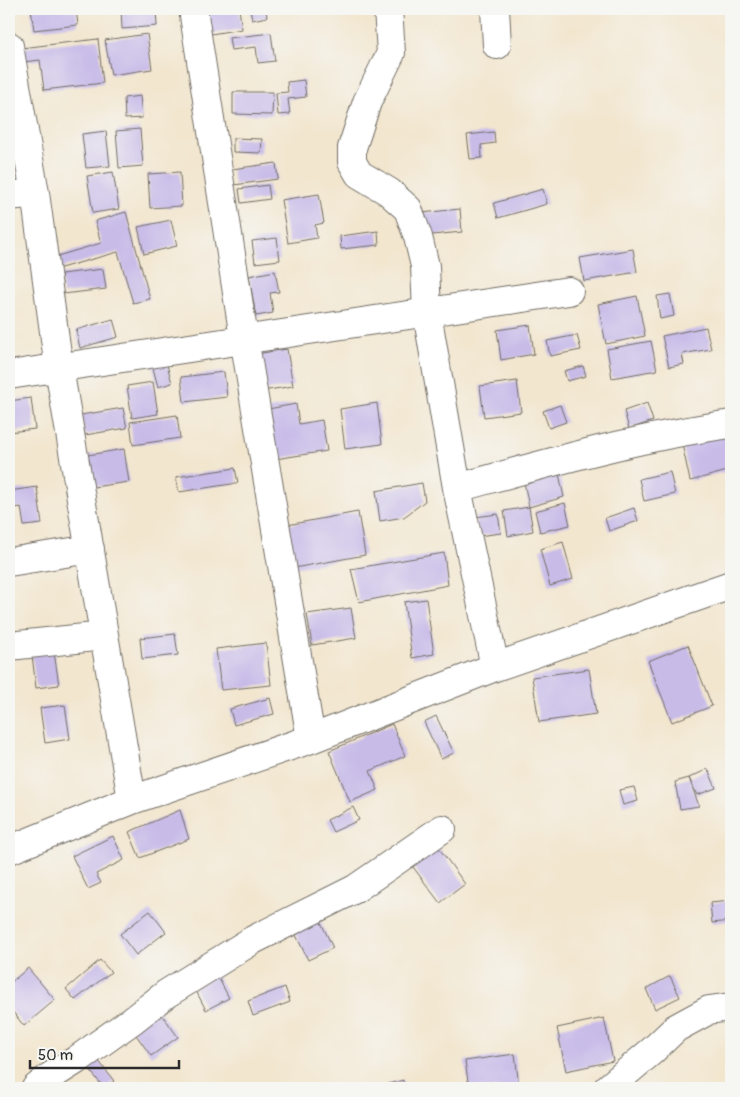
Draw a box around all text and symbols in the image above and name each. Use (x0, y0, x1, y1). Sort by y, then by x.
scale bar (30, 1037, 179, 1069)
text: 50 m (38, 1046, 73, 1065)

